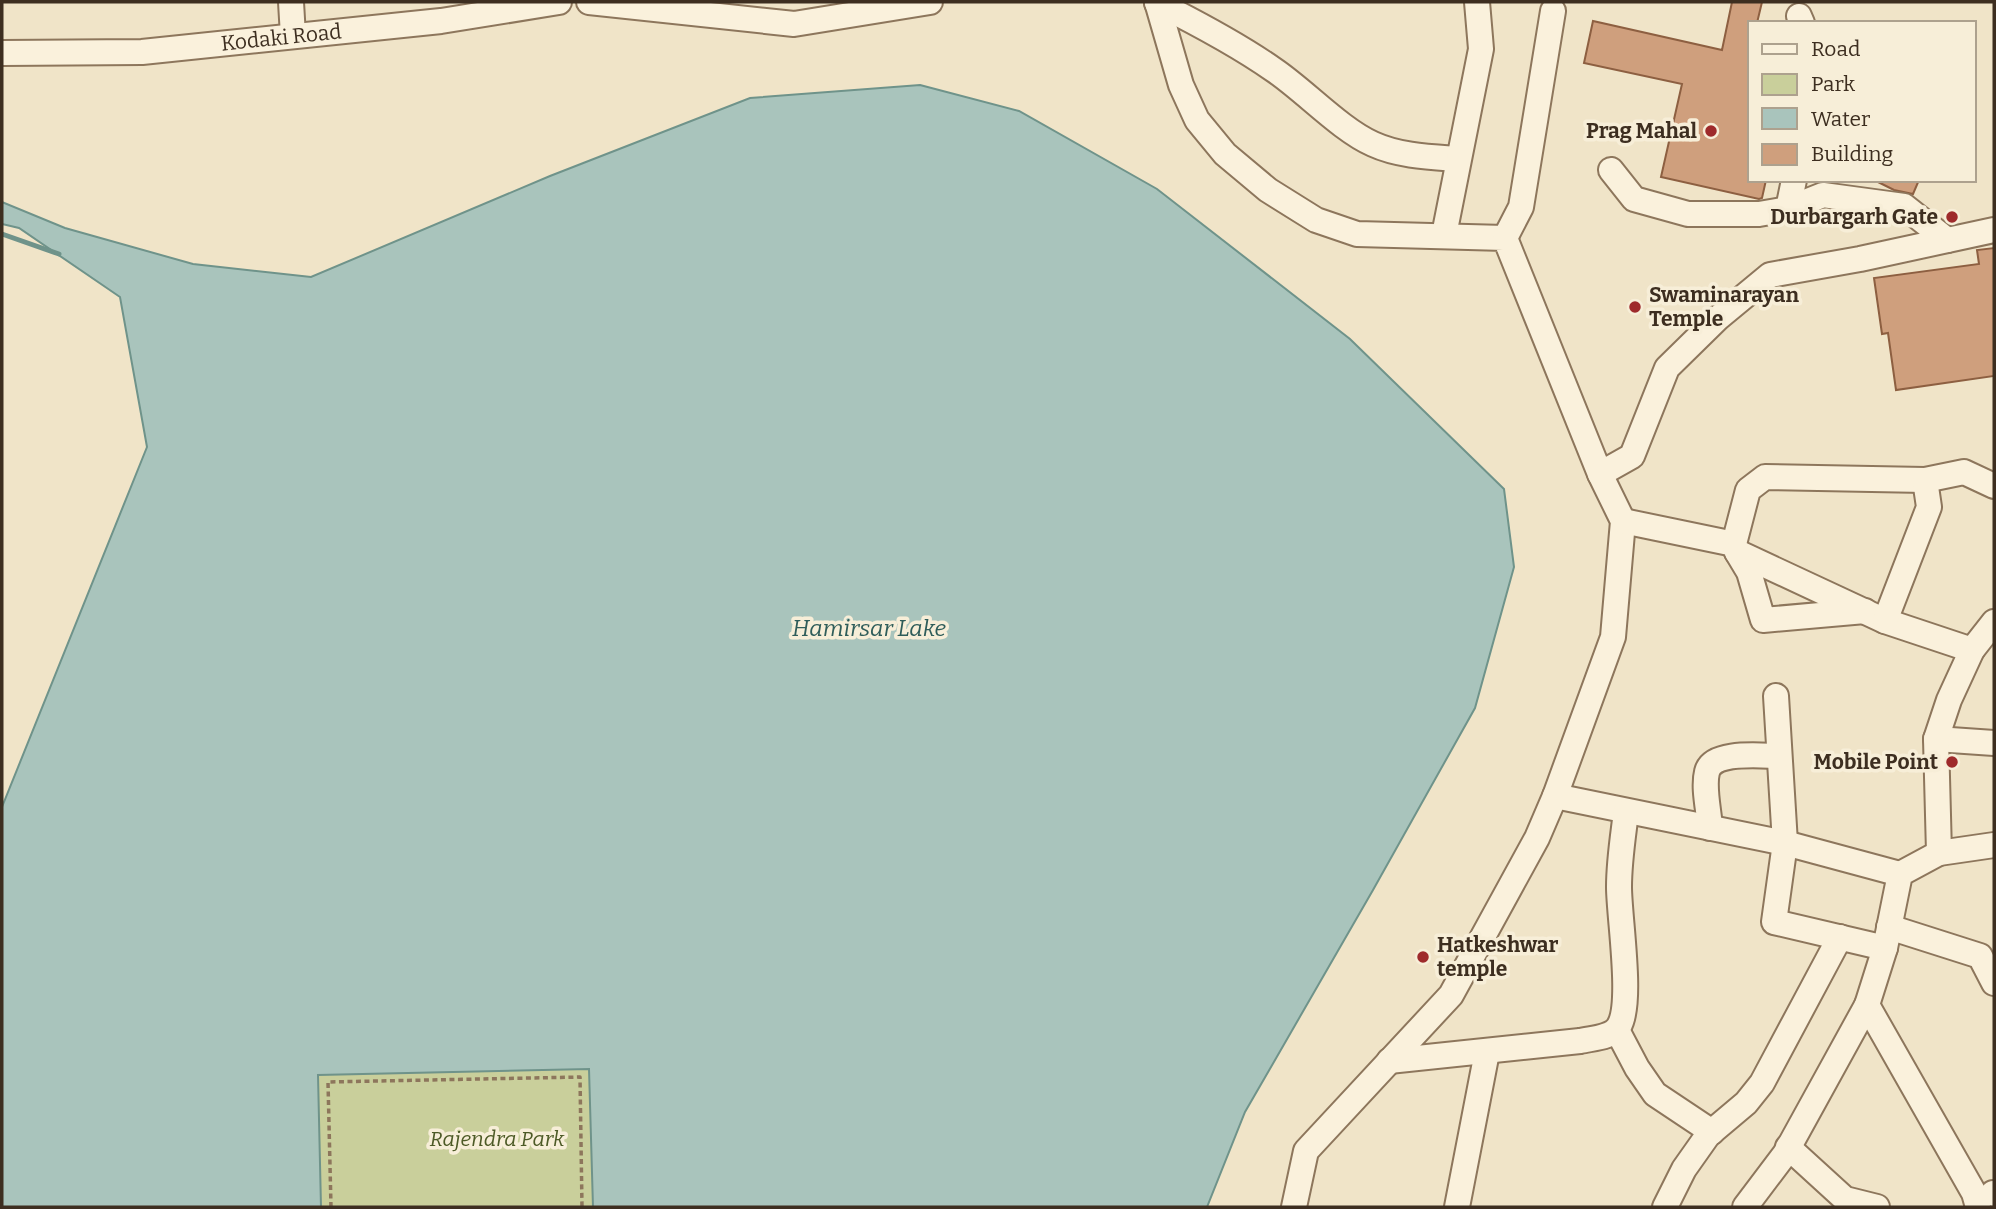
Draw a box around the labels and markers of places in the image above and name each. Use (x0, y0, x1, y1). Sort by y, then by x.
place label: Prag Mahal (1586, 118, 1697, 144)
marker: Prag Mahal (1703, 123, 1719, 139)
place label: Durbargarh Gate (1770, 204, 1938, 230)
marker: Durbargarh Gate (1944, 209, 1960, 225)
place label: Swaminarayan Temple (1649, 282, 1799, 332)
marker: Swaminarayan Temple (1627, 299, 1643, 315)
place label: Mobile Point (1814, 749, 1939, 775)
marker: Mobile Point (1944, 754, 1960, 770)
place label: Hatkeshwar temple (1437, 932, 1559, 982)
marker: Hatkeshwar temple (1415, 949, 1431, 965)

